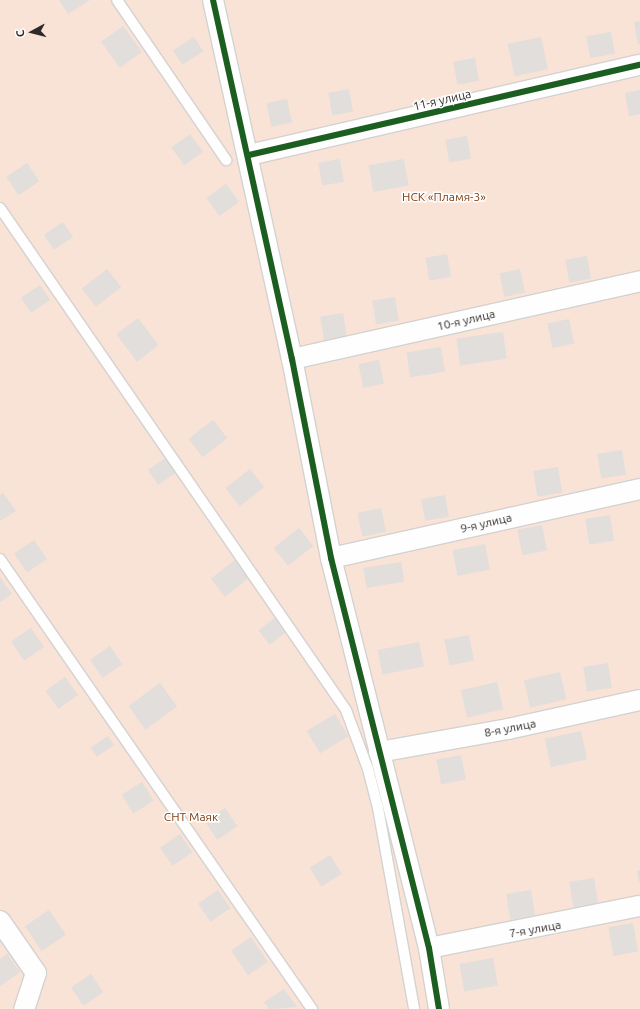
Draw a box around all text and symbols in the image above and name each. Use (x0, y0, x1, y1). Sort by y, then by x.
north arrow (12, 12, 52, 52)
text: С (14, 29, 26, 38)
street label: 11-я улица (412, 86, 472, 114)
park label: НСК «Пламя-3» (402, 190, 486, 204)
street label: 10-я улица (436, 306, 496, 334)
street label: 9-я улица (459, 510, 513, 536)
street label: 8-я улица (483, 716, 537, 740)
park label: СНТ Маяк (164, 810, 218, 824)
street label: 7-я улица (508, 917, 562, 941)

